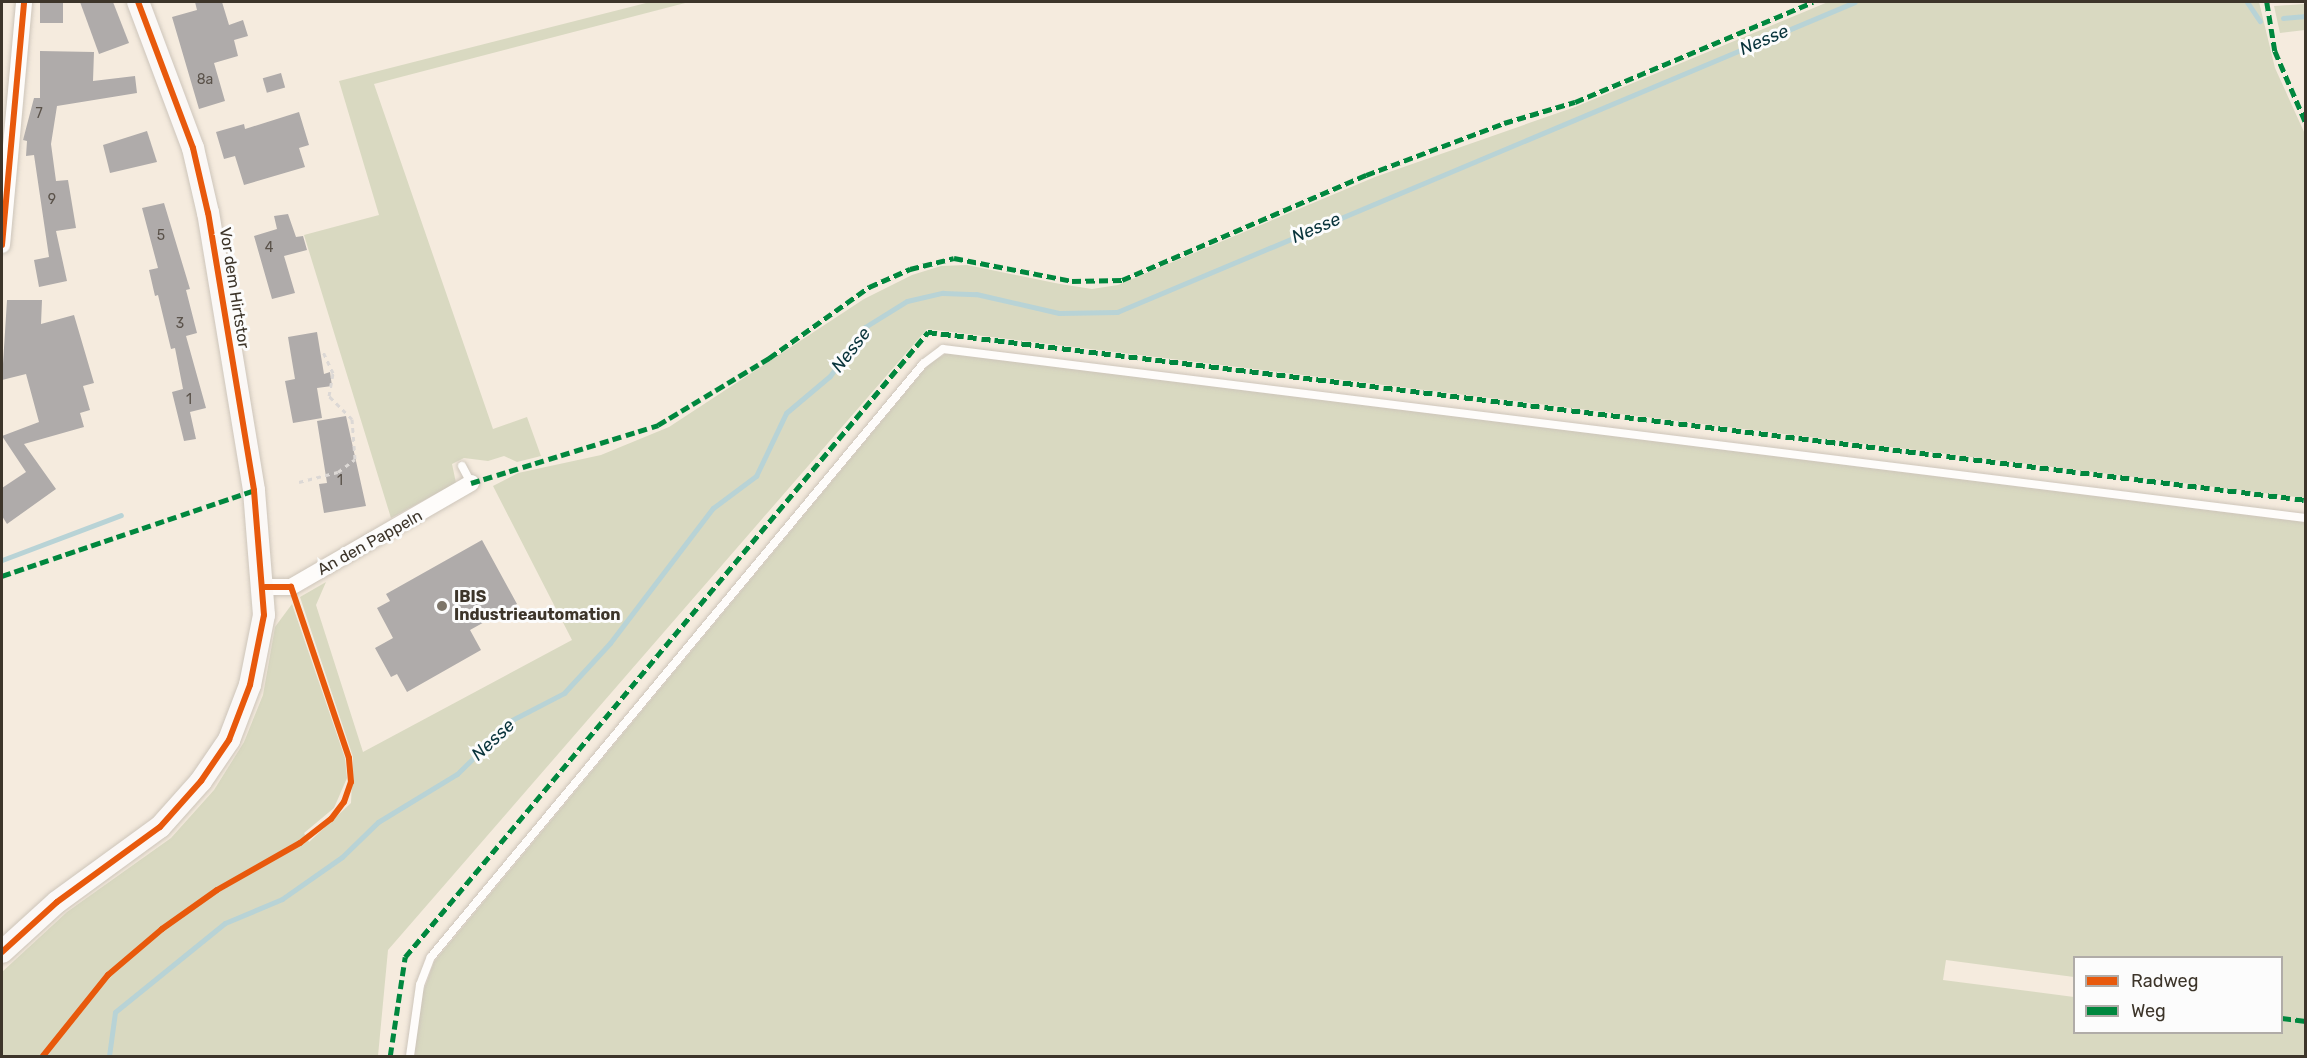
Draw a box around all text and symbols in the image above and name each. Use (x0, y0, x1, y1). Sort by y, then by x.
water label: Nesse (1736, 20, 1792, 60)
house number: 8a (197, 72, 213, 88)
house number: 7 (35, 106, 43, 122)
house number: 9 (48, 192, 56, 208)
water label: Nesse (1288, 208, 1344, 248)
street label: Vor dem Hirtstor (215, 226, 253, 350)
house number: 5 (157, 228, 165, 244)
house number: 4 (265, 240, 273, 256)
house number: 3 (176, 316, 184, 332)
water label: Nesse (827, 323, 875, 377)
house number: 1 (186, 392, 192, 408)
house number: 1 (337, 473, 343, 489)
street label: An den Pappeln (314, 506, 426, 580)
place label: IBIS Industrieautomation (454, 587, 621, 625)
marker: IBIS Industrieautomation (435, 599, 449, 613)
water label: Nesse (467, 715, 519, 765)
legend (2073, 956, 2283, 1034)
text: Radweg (2131, 970, 2198, 992)
text: Weg (2131, 1000, 2166, 1022)

